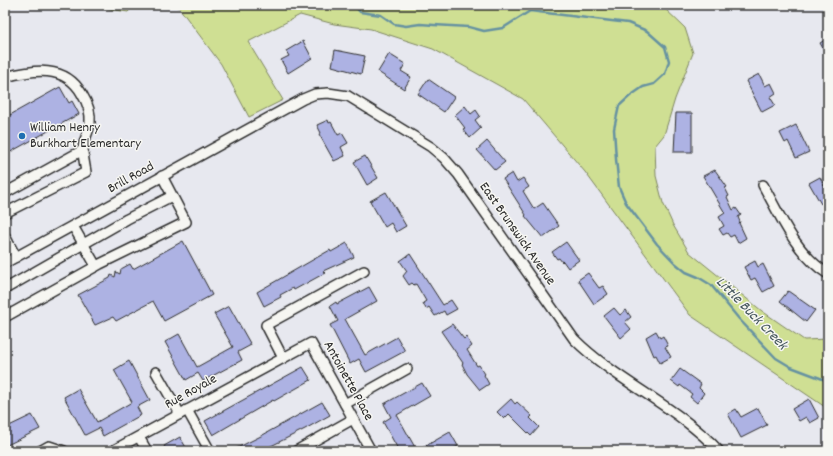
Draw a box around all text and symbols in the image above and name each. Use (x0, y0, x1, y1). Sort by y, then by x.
place label: William Henry Burkhart Elementary (30, 118, 141, 154)
marker: William Henry Burkhart Elementary (17, 131, 27, 141)
street label: Brill Road (104, 157, 158, 199)
street label: East Brunswick Avenue (474, 178, 560, 290)
water label: Little Buck Creek (710, 272, 793, 357)
street label: Antoinette Place (318, 337, 378, 425)
street label: Rue Royale (161, 369, 221, 415)

